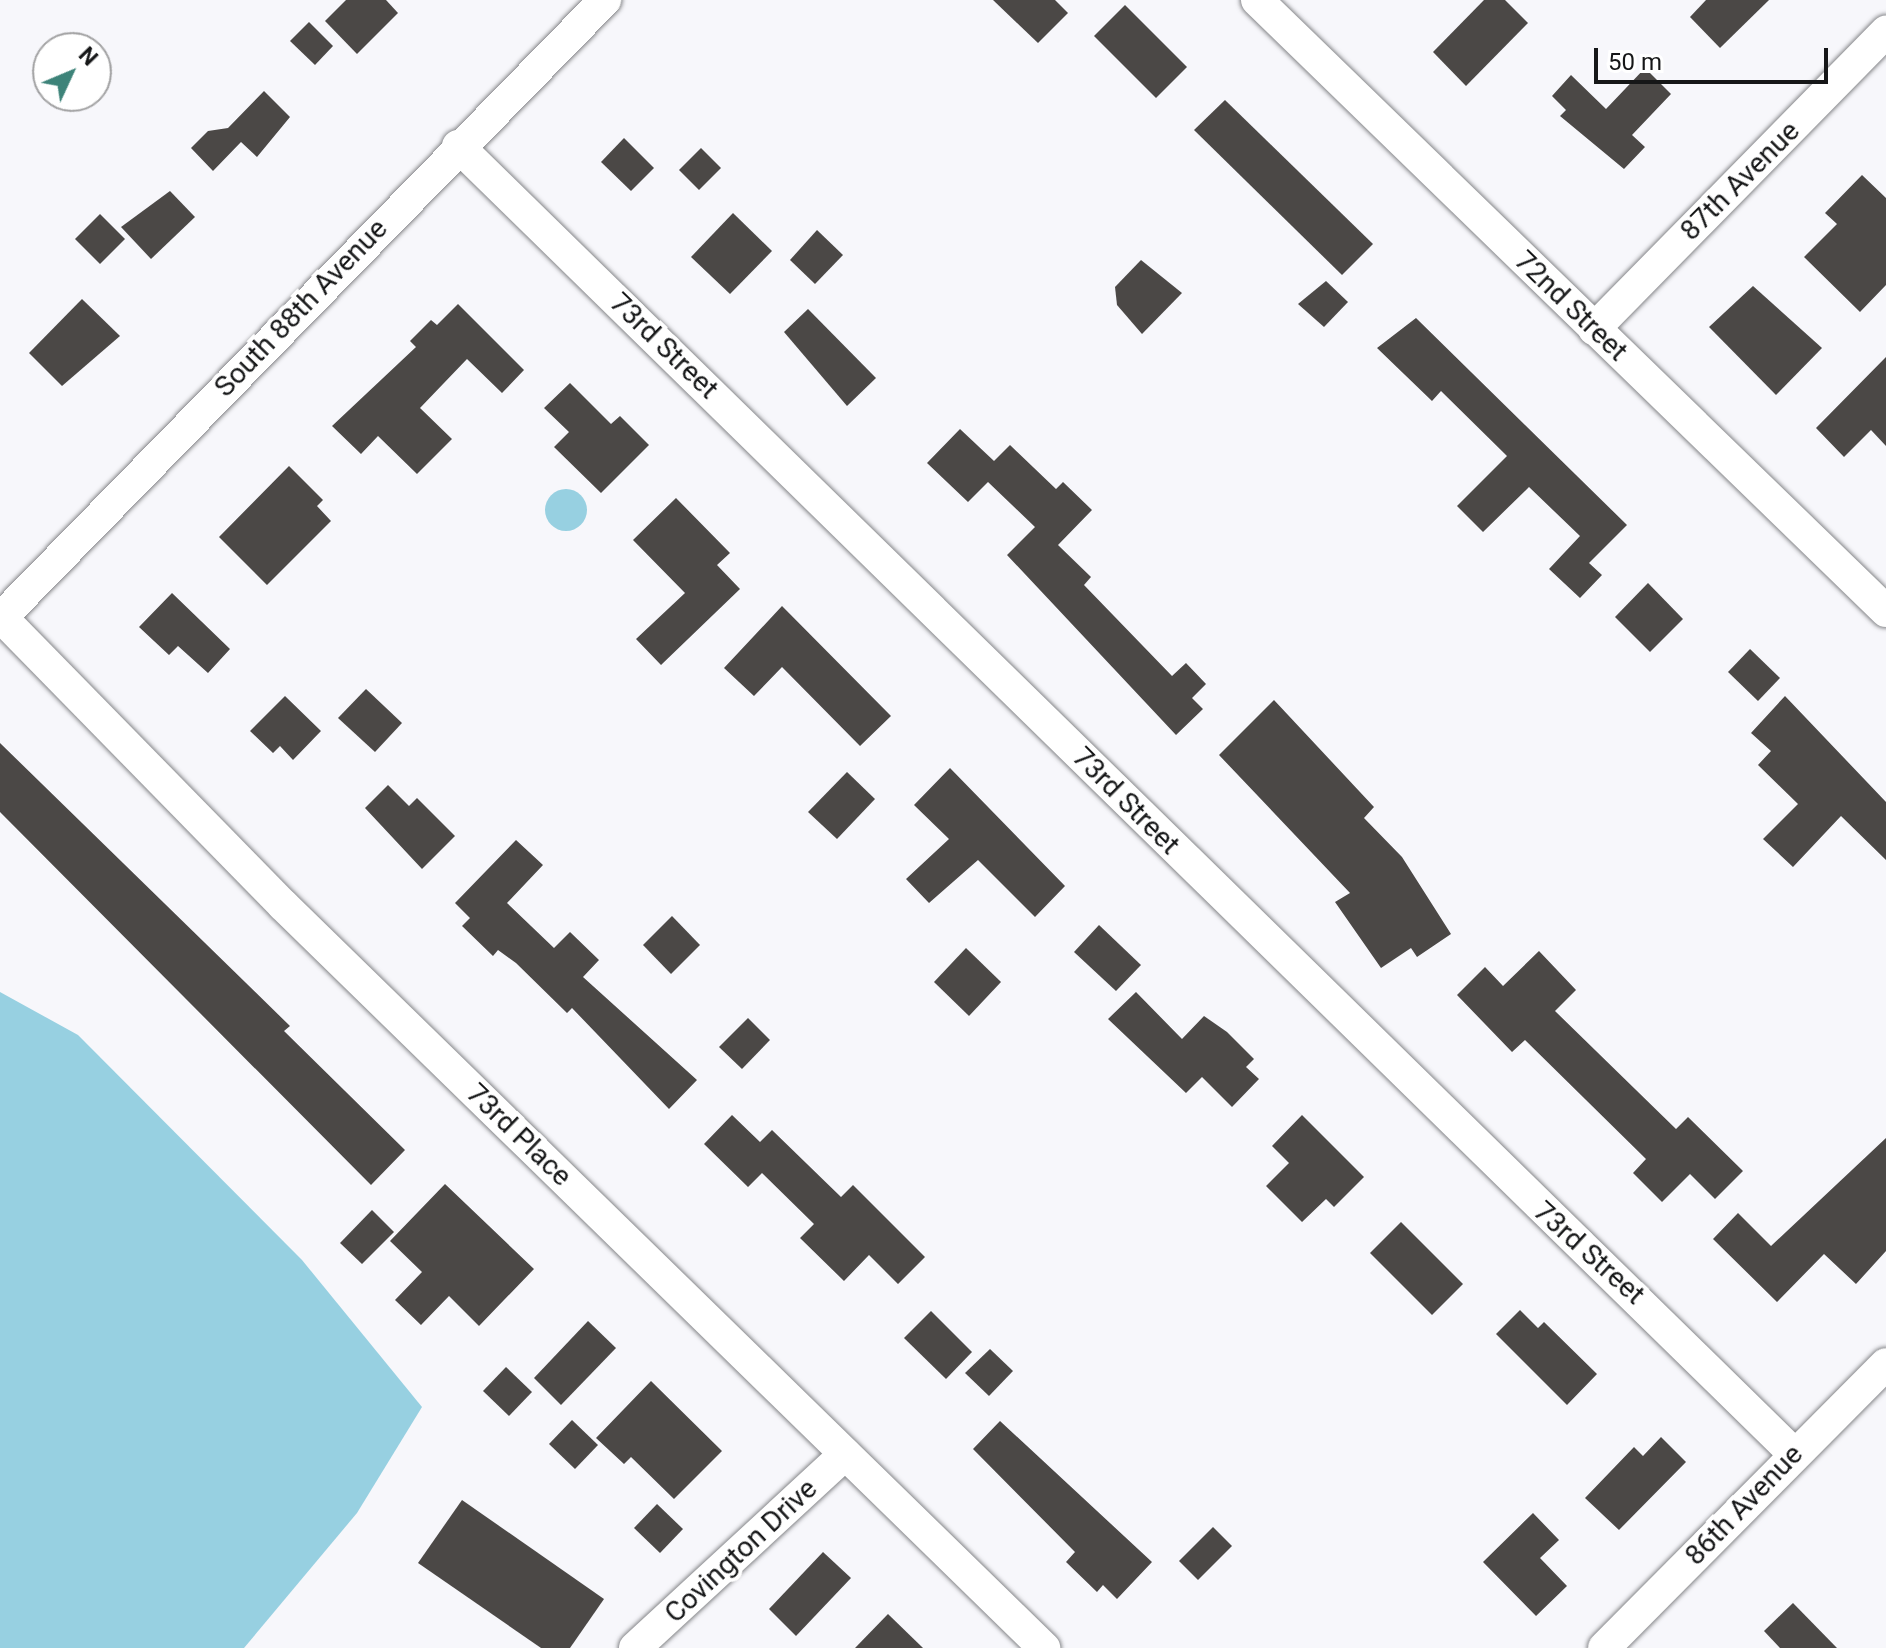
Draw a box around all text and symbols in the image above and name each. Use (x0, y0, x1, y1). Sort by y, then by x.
north arrow (32, 32, 112, 112)
scale bar (1598, 32, 1832, 82)
text: N (74, 42, 103, 71)
text: 50 m (1608, 48, 1662, 76)
street label: 87th Avenue (1673, 114, 1807, 248)
street label: South 88th Avenue (208, 212, 394, 404)
street label: 72nd Street (1508, 244, 1634, 368)
street label: 73rd Street (603, 286, 725, 406)
street label: 73rd Street (1066, 741, 1186, 861)
street label: 73rd Place (460, 1077, 578, 1193)
street label: 73rd Street (1527, 1195, 1651, 1311)
street label: 86th Avenue (1678, 1438, 1810, 1572)
street label: Covington Drive (658, 1472, 824, 1630)

